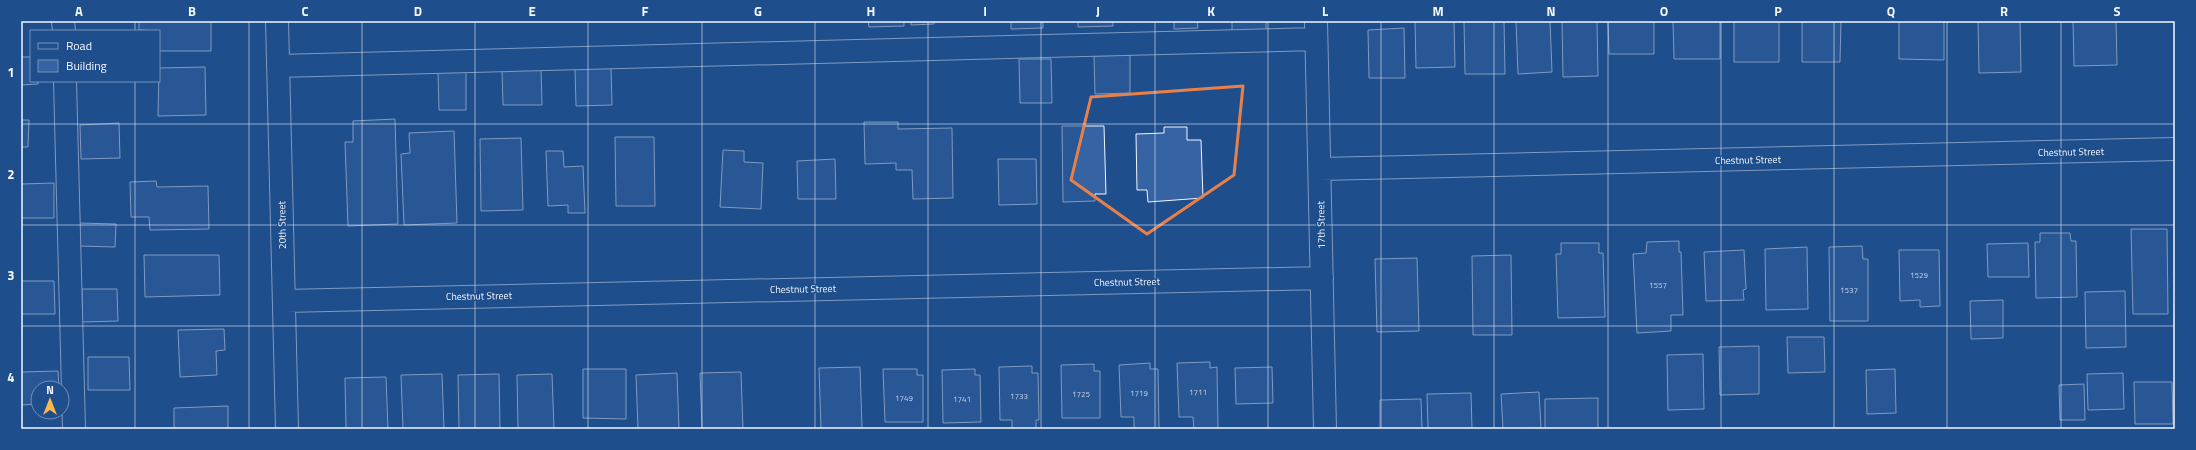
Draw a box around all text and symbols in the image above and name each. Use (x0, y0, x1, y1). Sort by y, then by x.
text: A (75, 1, 83, 21)
text: B (188, 1, 196, 21)
text: C (301, 1, 309, 21)
text: D (414, 1, 422, 21)
text: E (528, 1, 536, 21)
text: F (642, 1, 649, 21)
text: G (754, 1, 762, 21)
text: H (867, 1, 875, 21)
text: I (983, 1, 987, 21)
text: J (1096, 1, 1100, 21)
text: K (1207, 1, 1215, 21)
text: L (1322, 1, 1328, 21)
text: M (1432, 1, 1444, 21)
text: N (1546, 1, 1556, 21)
text: O (1660, 1, 1668, 21)
text: P (1774, 1, 1782, 21)
text: Q (1887, 1, 1895, 21)
text: R (2000, 1, 2008, 21)
text: S (2113, 1, 2121, 21)
legend (30, 30, 160, 82)
text: Road (66, 36, 92, 55)
text: Building (66, 56, 107, 75)
text: 1 (7, 62, 15, 82)
street label: Chestnut Street (2038, 144, 2105, 160)
street label: Chestnut Street (1715, 152, 1782, 168)
text: 2 (7, 164, 15, 184)
street label: 20th Street (274, 200, 290, 249)
street label: 17th Street (1313, 200, 1329, 249)
text: 3 (7, 265, 15, 285)
house number: 1529 (1910, 269, 1928, 281)
street label: Chestnut Street (1094, 274, 1161, 290)
house number: 1557 (1649, 279, 1667, 291)
street label: Chestnut Street (770, 281, 837, 297)
house number: 1537 (1840, 284, 1858, 296)
street label: Chestnut Street (446, 288, 513, 304)
text: 4 (7, 367, 15, 387)
north arrow (30, 380, 70, 420)
text: N (46, 382, 54, 398)
house number: 1711 (1189, 386, 1207, 398)
house number: 1719 (1130, 387, 1148, 399)
house number: 1725 (1072, 388, 1090, 400)
house number: 1733 (1010, 390, 1028, 402)
house number: 1749 (895, 392, 913, 404)
house number: 1741 (953, 393, 971, 405)

